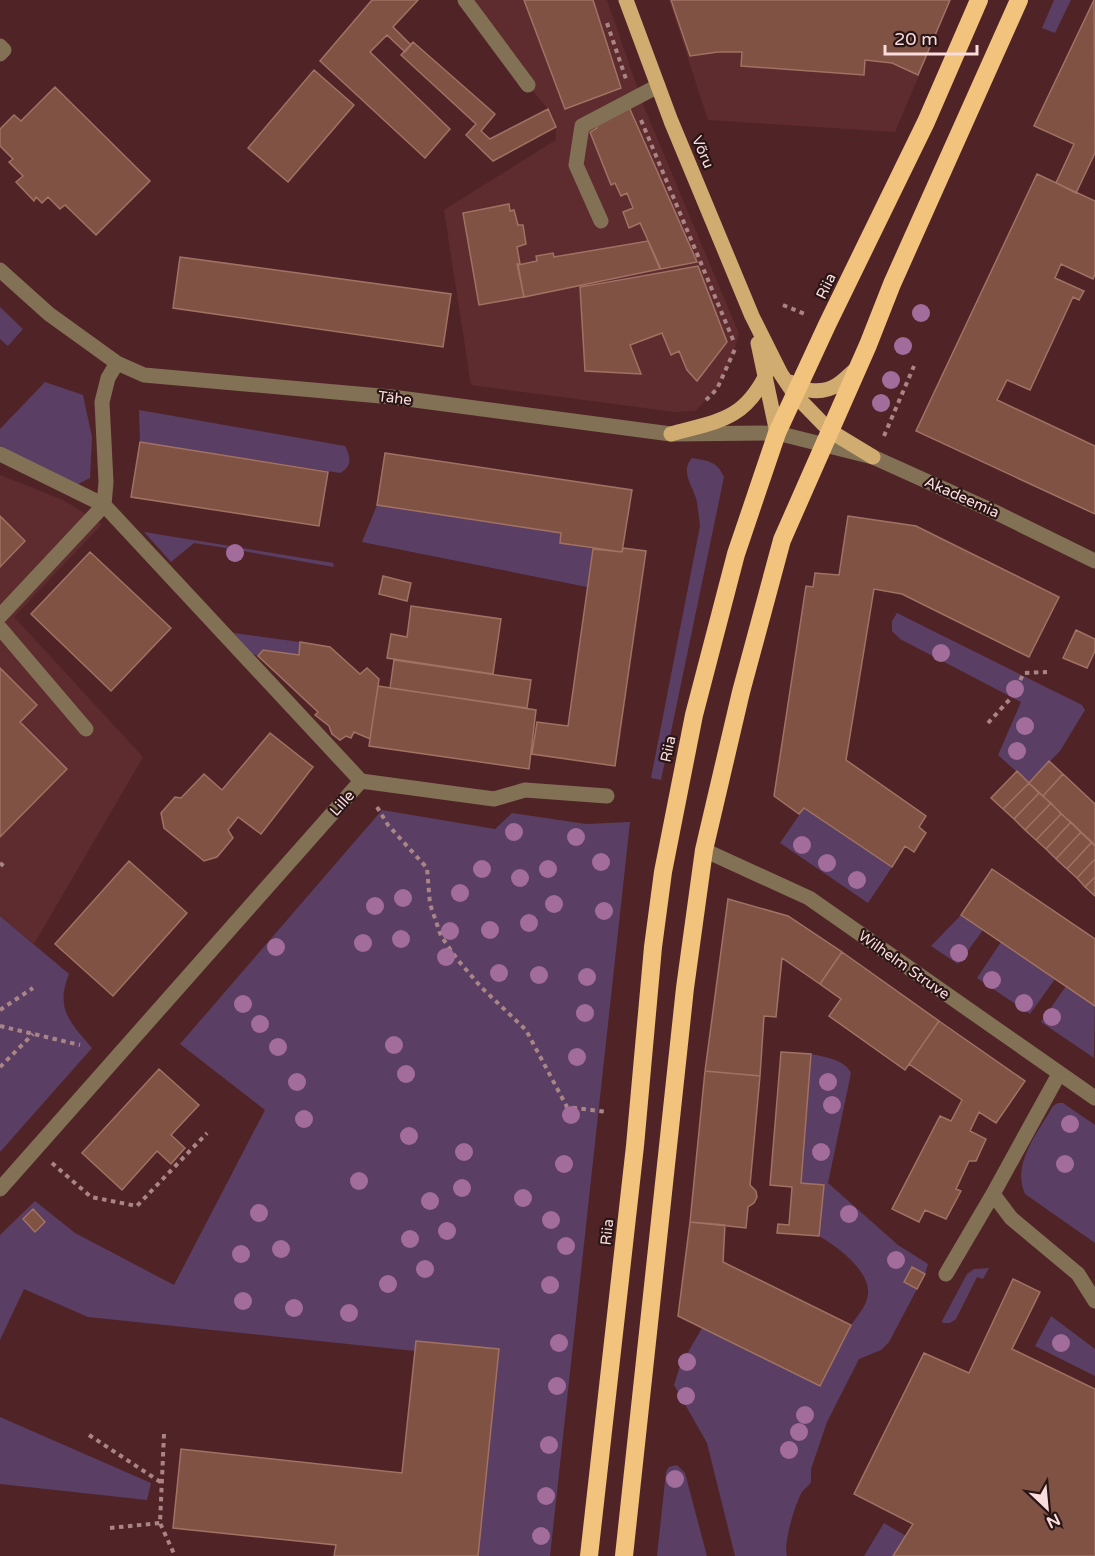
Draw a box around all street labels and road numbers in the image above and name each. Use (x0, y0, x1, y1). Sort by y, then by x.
street label: Võru (688, 133, 718, 171)
street label: Riia (812, 270, 840, 302)
street label: Tähe (377, 387, 413, 409)
street label: Akadeemia (922, 473, 1002, 521)
street label: Riia (656, 734, 680, 764)
street label: Lille (326, 786, 358, 820)
street label: Wilhelm Struve (855, 927, 953, 1003)
street label: Riia (597, 1218, 617, 1246)

